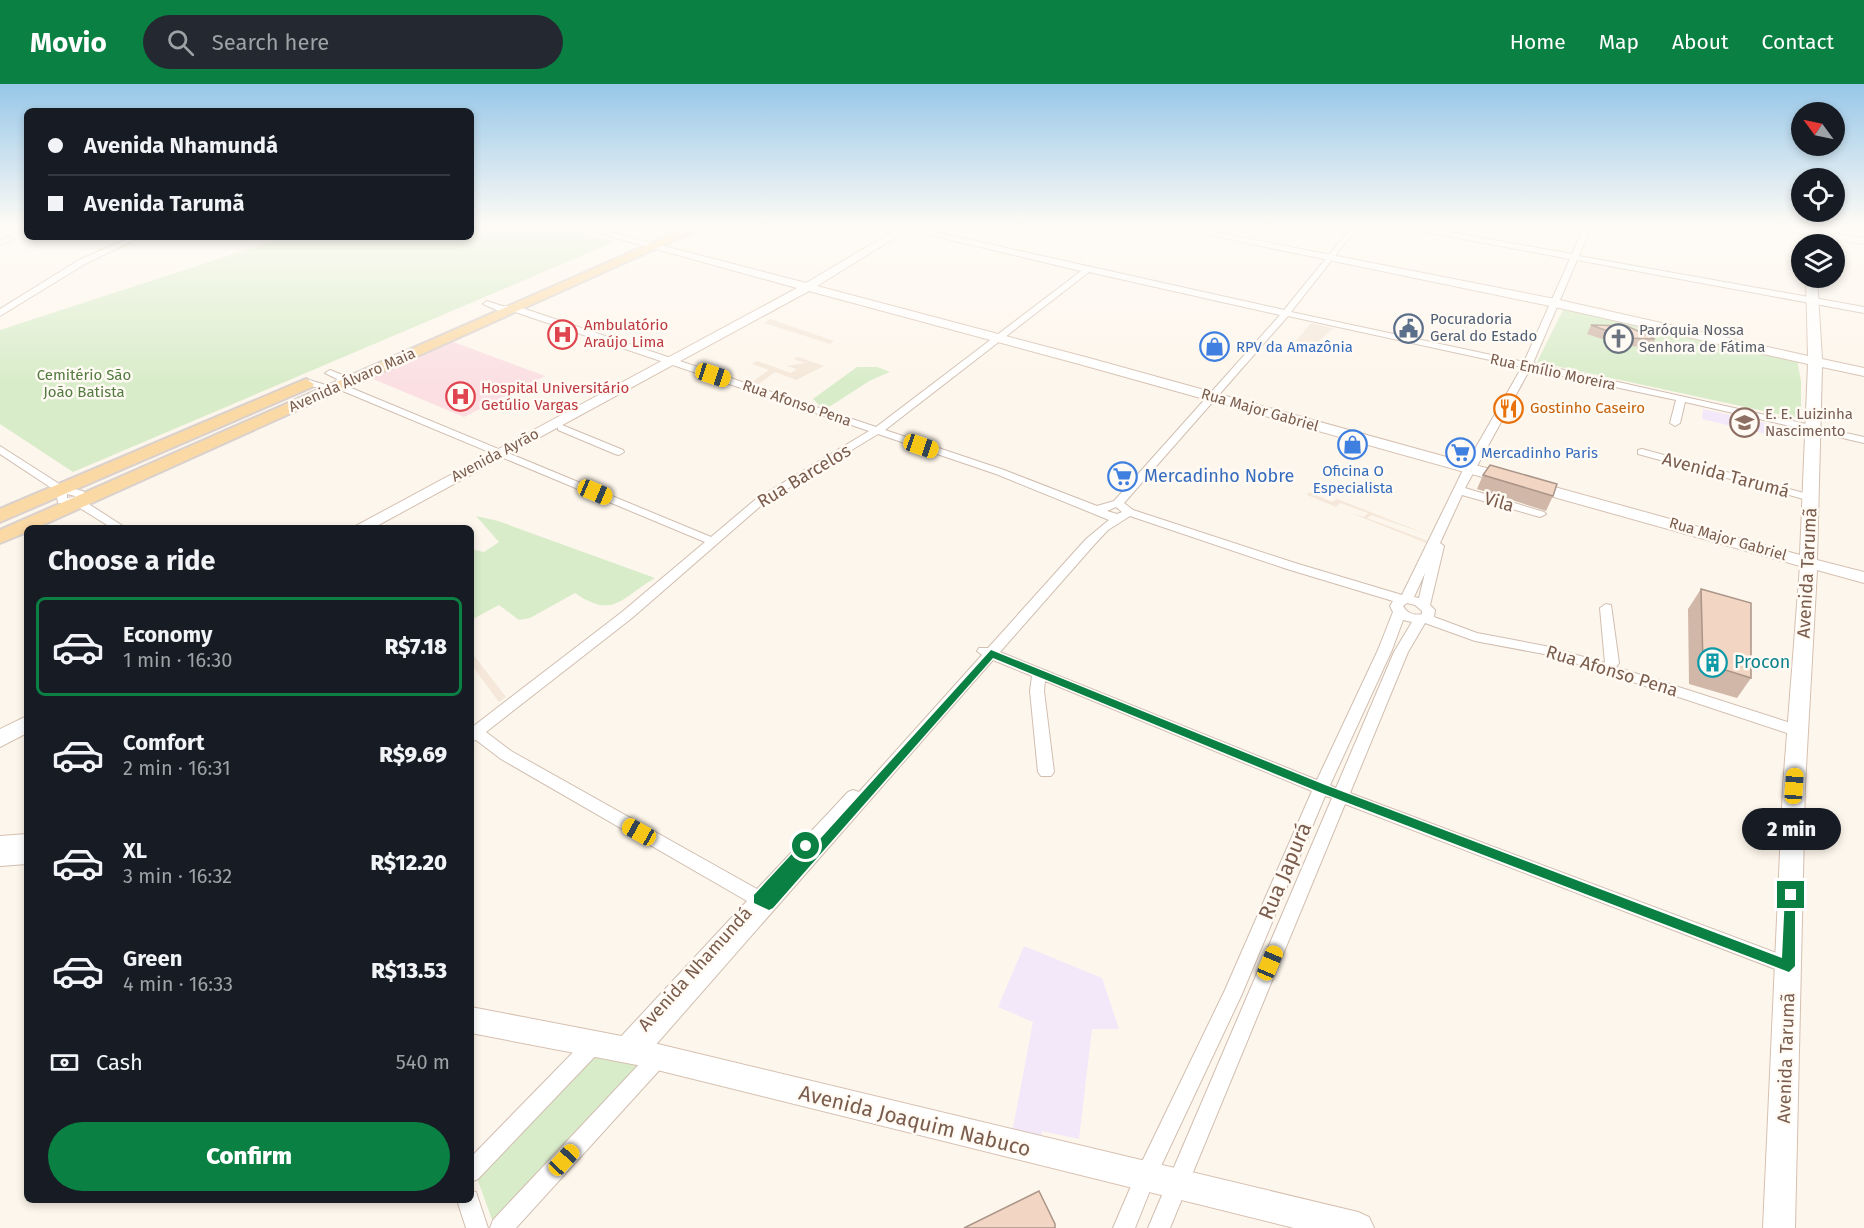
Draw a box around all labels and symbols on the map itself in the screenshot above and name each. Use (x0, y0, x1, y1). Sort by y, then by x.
north arrow (1791, 102, 1845, 156)
place label: Pocuradoria Geral do Estado (1430, 310, 1537, 345)
public building icon: Pocuradoria Geral do Estado (1393, 312, 1425, 344)
place label: Ambulatório Araújo Lima (584, 316, 668, 351)
hospital icon: Ambulatório Araújo Lima (547, 318, 579, 350)
place label: Paróquia Nossa Senhora de Fátima (1639, 321, 1766, 356)
church icon: Paróquia Nossa Senhora de Fátima (1602, 323, 1634, 355)
shop icon: RPV da Amazônia (1199, 331, 1231, 363)
place label: RPV da Amazônia (1236, 338, 1353, 356)
street label: Avenida Álvaro Maia (286, 344, 418, 416)
street label: Rua Emílio Moreira (1489, 350, 1617, 394)
car (693, 361, 733, 389)
park label: Cemitério São João Batista (37, 366, 131, 401)
street label: Rua Afonso Pena (740, 376, 854, 430)
place label: Hospital Universitário Getúlio Vargas (481, 379, 629, 414)
hospital icon: Hospital Universitário Getúlio Vargas (444, 381, 476, 413)
street label: Rua Major Gabriel (1199, 385, 1321, 436)
restaurant icon: Gostinho Caseiro (1493, 392, 1525, 424)
place label: Gostinho Caseiro (1530, 399, 1645, 417)
place label: E. E. Luizinha Nascimento (1765, 405, 1853, 440)
school or university icon: E. E. Luizinha Nascimento (1728, 407, 1760, 439)
street label: Avenida Ayrão (448, 424, 542, 486)
shop icon: Oficina O Especialista (1337, 428, 1369, 460)
car (901, 432, 941, 460)
supermarket icon: Mercadinho Paris (1444, 437, 1476, 469)
street label: Rua Barcelos (753, 439, 855, 513)
place label: Mercadinho Paris (1481, 444, 1598, 462)
street label: Avenida Tarumá (1660, 447, 1792, 503)
supermarket icon: Mercadinho Nobre (1107, 460, 1139, 492)
place label: Oficina O Especialista (1313, 462, 1393, 497)
place label: Mercadinho Nobre (1144, 465, 1294, 487)
car (575, 477, 615, 507)
street label: Vila (1482, 487, 1516, 517)
street label: Avenida Tarumã (1793, 507, 1821, 639)
street label: Rua Major Gabriel (1667, 514, 1789, 565)
street label: Rua Afonso Pena (1543, 640, 1681, 702)
building icon: Procon (1697, 646, 1729, 678)
place label: Procon (1734, 651, 1790, 673)
car (1784, 767, 1804, 805)
callout: 2 min (1742, 808, 1840, 850)
car (619, 815, 659, 849)
street label: Rua Japurá (1253, 818, 1317, 924)
route start (792, 832, 819, 859)
route end (1777, 881, 1804, 908)
street label: Avenida Nhamundá (633, 902, 757, 1036)
car (1255, 943, 1285, 983)
street label: Avenida Tarumã (1773, 992, 1799, 1124)
street label: Avenida Joaquim Nabuco (796, 1080, 1034, 1162)
car (545, 1141, 583, 1179)

